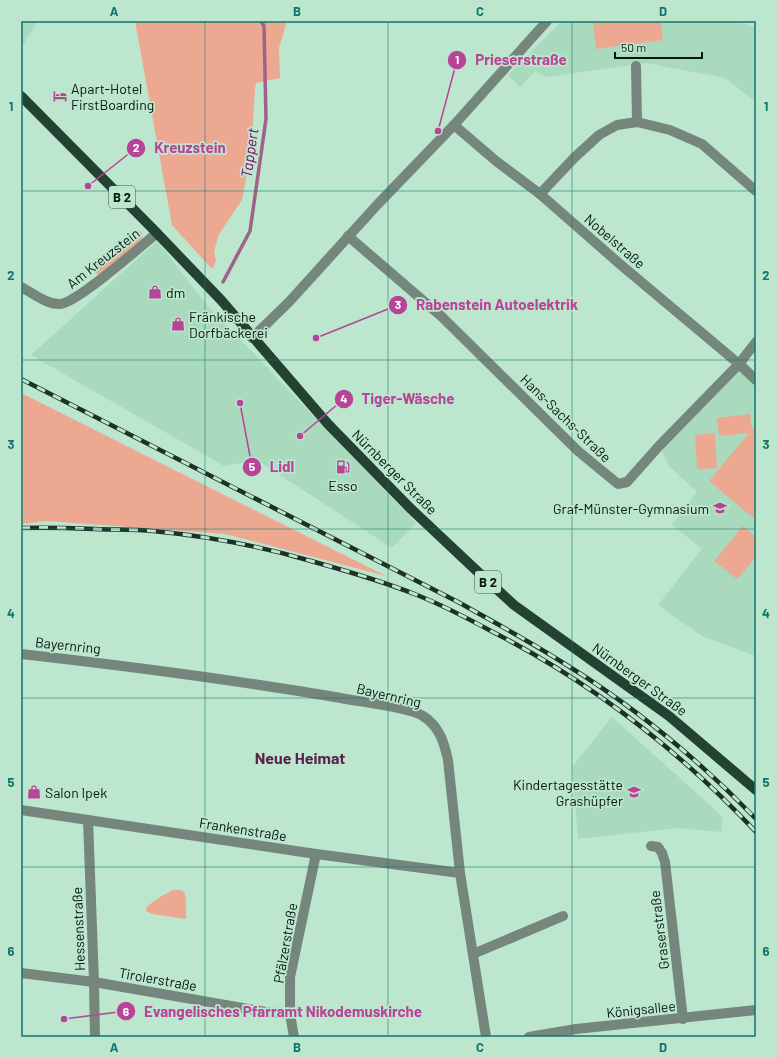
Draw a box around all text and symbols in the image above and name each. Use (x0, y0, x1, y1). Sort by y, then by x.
text: A (110, 3, 119, 19)
text: B (293, 3, 301, 19)
text: C (476, 3, 484, 19)
text: D (659, 3, 667, 19)
scale bar (615, 34, 702, 60)
text: 50 m (621, 40, 646, 54)
callout: Prieserstraße (447, 46, 574, 73)
text: Prieserstraße (475, 50, 567, 68)
text: 1 (455, 52, 459, 66)
place label: Apart-Hotel FirstBoarding (71, 80, 154, 113)
hotel icon: Apart-Hotel FirstBoarding (52, 88, 68, 104)
text: 1 (9, 98, 13, 114)
text: 1 (764, 98, 768, 114)
water label: Tappert (237, 126, 261, 179)
callout: Kreuzstein (126, 134, 233, 161)
text: Kreuzstein (154, 138, 226, 156)
text: 2 (133, 140, 140, 154)
road number: B 2 (109, 186, 135, 208)
street label: Nobelstraße (581, 210, 649, 272)
street label: Am Kreuzstein (63, 224, 143, 292)
text: 2 (7, 267, 15, 283)
text: 2 (762, 267, 770, 283)
shop icon: dm (147, 284, 163, 300)
place label: dm (166, 284, 185, 301)
callout: Rabenstein Autoelektrik (388, 291, 586, 318)
text: Rabenstein Autoelektrik (416, 295, 578, 313)
text: 3 (395, 297, 401, 311)
place label: Fränkische Dorfbäckerei (189, 308, 268, 341)
shop icon: Fränkische Dorfbäckerei (170, 316, 186, 332)
street label: Hans-Sachs-Straße (517, 370, 615, 466)
callout: Tiger-Wäsche (334, 385, 463, 412)
text: Tiger-Wäsche (362, 389, 454, 407)
text: 4 (340, 391, 348, 405)
street label: Nürnberger Straße (349, 426, 441, 518)
text: 3 (7, 436, 15, 452)
text: 3 (762, 436, 770, 452)
callout: Lidl (242, 453, 302, 480)
text: Lidl (270, 457, 294, 475)
text: 5 (249, 459, 256, 473)
fuel station icon: Esso (335, 459, 351, 475)
place label: Esso (328, 477, 358, 494)
place label: Graf-Münster-Gymnasium (553, 500, 709, 517)
school or university icon: Graf-Münster-Gymnasium (712, 500, 728, 516)
road number: B 2 (475, 571, 501, 593)
text: 4 (7, 605, 15, 621)
text: 4 (762, 605, 770, 621)
street label: Bayernring (34, 633, 102, 657)
street label: Nürnberger Straße (589, 639, 691, 719)
street label: Bayernring (355, 679, 423, 711)
district label: Neue Heimat (255, 748, 345, 767)
text: 5 (7, 774, 15, 790)
text: 5 (762, 774, 770, 790)
place label: Kindertagesstätte Grashüpfer (513, 776, 623, 809)
shop icon: Salon Ipek (26, 784, 42, 800)
place label: Salon Ipek (45, 784, 107, 801)
school or university icon: Kindertagesstätte Grashüpfer (626, 784, 642, 800)
street label: Frankenstraße (198, 814, 288, 844)
street label: Hessenstraße (68, 887, 88, 971)
street label: Graserstraße (646, 890, 672, 970)
street label: Pfälzerstraße (270, 901, 300, 985)
text: 6 (8, 943, 15, 959)
text: 6 (763, 943, 770, 959)
street label: Tirolerstraße (118, 964, 198, 994)
street label: Königsallee (605, 997, 677, 1021)
callout: Evangelisches Pfarramt Nikodemuskirche (116, 998, 430, 1025)
text: Evangelisches Pfarramt Nikodemuskirche (144, 1002, 422, 1020)
text: 6 (123, 1004, 130, 1018)
text: A (110, 1039, 119, 1055)
text: B (293, 1039, 301, 1055)
text: C (476, 1039, 484, 1055)
text: D (659, 1039, 667, 1055)

